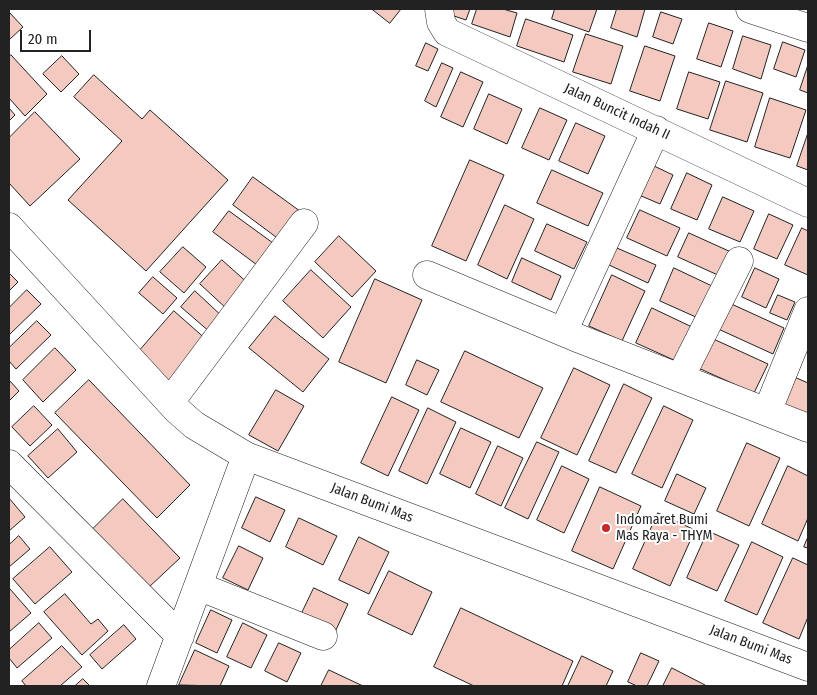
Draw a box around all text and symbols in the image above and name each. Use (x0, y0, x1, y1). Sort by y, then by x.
scale bar (22, 20, 94, 52)
text: 20 m (28, 30, 58, 48)
street label: Jalan Buncit Indah II (561, 80, 673, 144)
street label: Jalan Bumi Mas (328, 480, 416, 526)
place label: Indomaret Bumi Mas Raya - THYM (616, 512, 712, 544)
marker: Indomaret Bumi Mas Raya - THYM (600, 522, 612, 534)
street label: Jalan Bumi Mas (707, 622, 795, 668)

